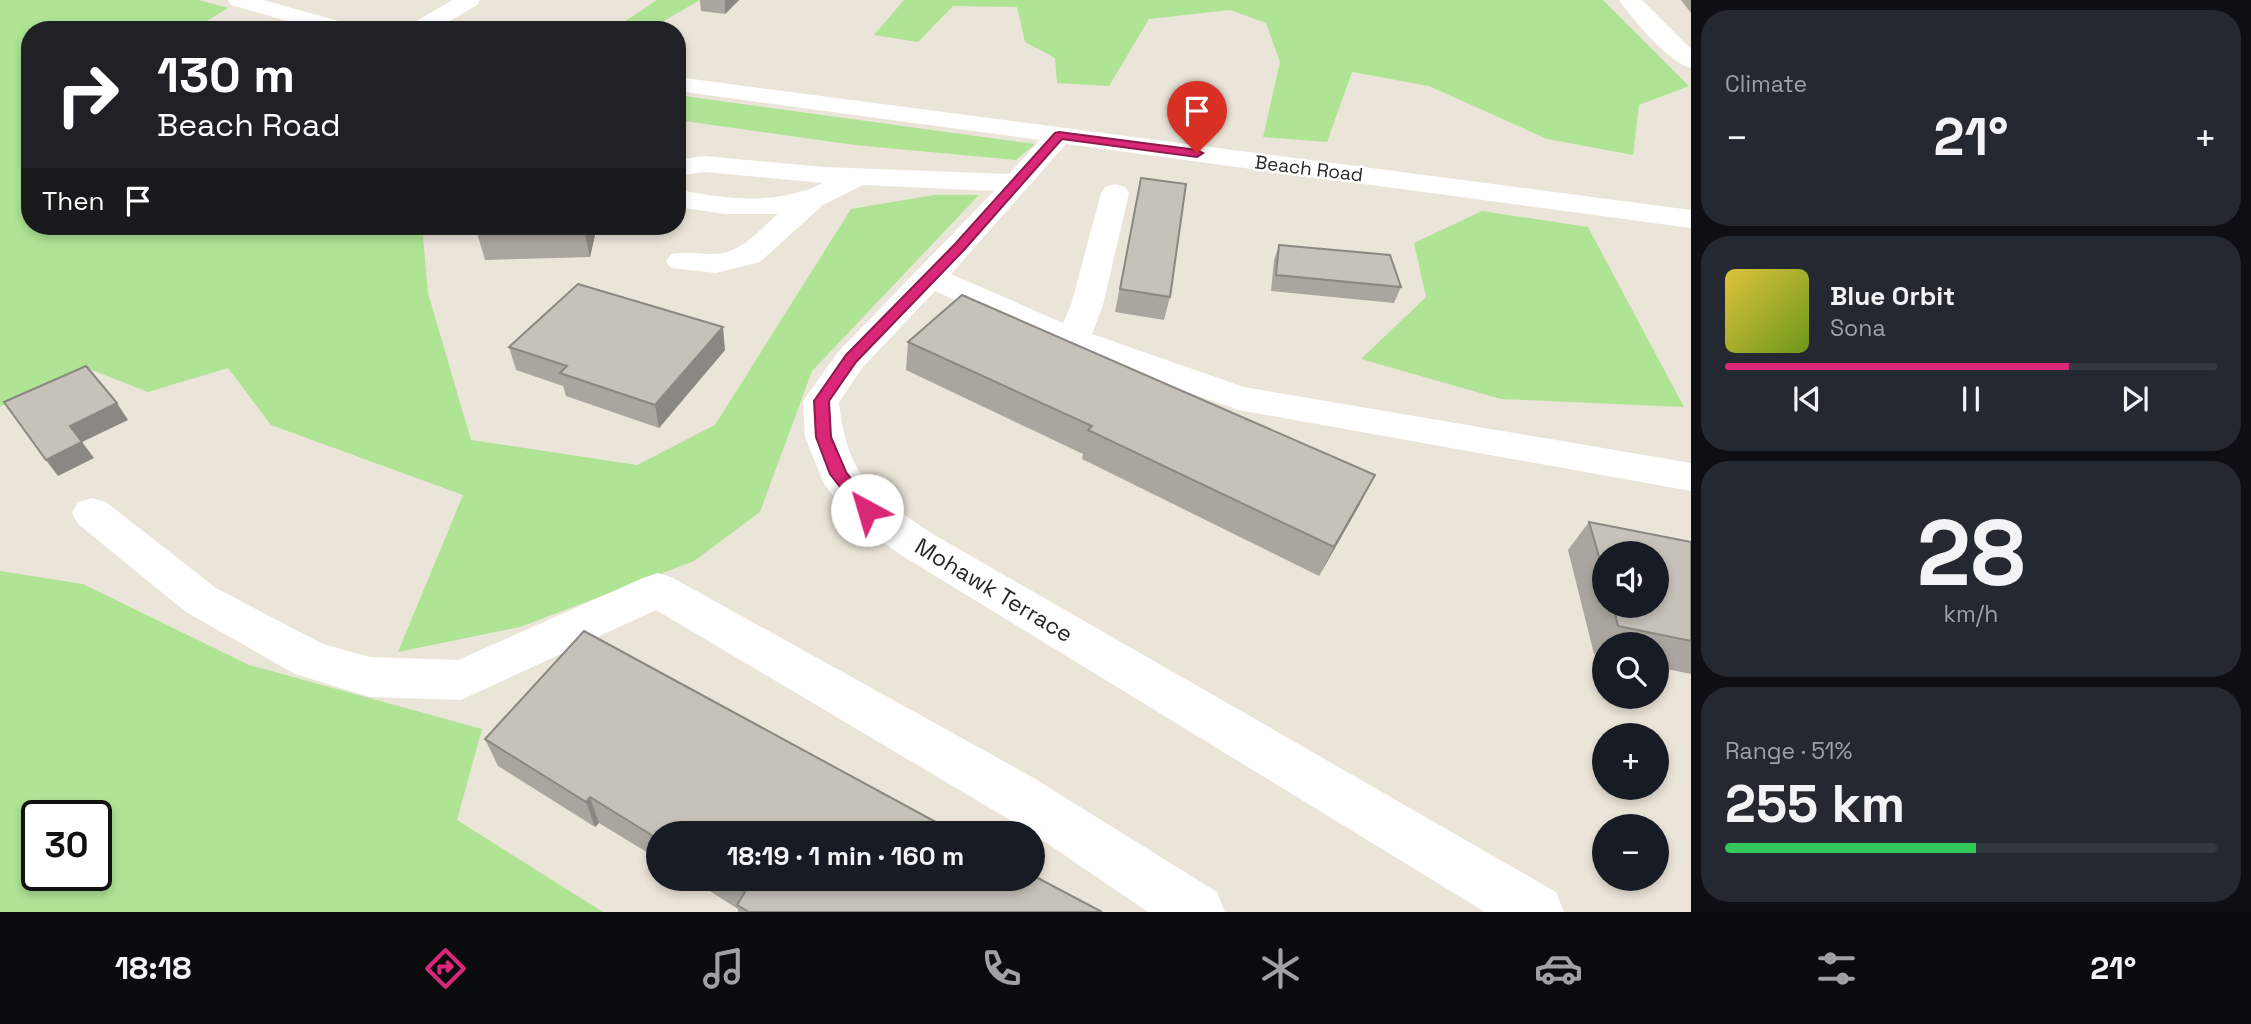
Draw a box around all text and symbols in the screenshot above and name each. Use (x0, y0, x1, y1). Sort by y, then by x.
text: 130 m (157, 44, 295, 106)
icon: right (42, 49, 133, 140)
text: Climate (1725, 69, 1807, 99)
pin (1167, 81, 1227, 153)
icon: arrive (1178, 92, 1216, 130)
text: 21° (1934, 104, 2008, 170)
text: Beach Road (157, 105, 341, 145)
text: − (1725, 114, 1749, 162)
text: + (2193, 114, 2217, 162)
street label: Beach Road (1253, 149, 1365, 188)
icon: arrive (119, 182, 157, 220)
text: Then (42, 184, 105, 218)
text: Blue Orbit (1830, 279, 1955, 313)
text: Sona (1830, 313, 1886, 343)
icon: previous (1788, 380, 1826, 418)
icon: pause (1952, 380, 1990, 418)
icon: next (2116, 380, 2154, 418)
position arrow (830, 473, 904, 547)
text: 28 (1917, 495, 2025, 612)
street label: Mohawk Terrace (909, 531, 1079, 649)
map controls (1592, 541, 1669, 891)
button: sound (1592, 541, 1669, 618)
text: km/h (1944, 599, 1998, 629)
button: search (1592, 632, 1669, 709)
button: + (1592, 723, 1669, 800)
text: Range · 51% (1725, 736, 1852, 766)
text: 255 km (1725, 771, 1905, 837)
speed limit sign: 30 (21, 800, 112, 891)
button: − (1592, 814, 1669, 891)
text: 18:19 · 1 min · 160 m (727, 839, 964, 873)
icon: directions (421, 944, 470, 993)
icon: music (699, 944, 748, 993)
icon: phone (977, 944, 1026, 993)
icon: climate (1256, 944, 1305, 993)
icon: car (1534, 944, 1583, 993)
icon: filters (1812, 944, 1861, 993)
text: 18:18 (115, 948, 192, 988)
text: 21° (2090, 948, 2136, 988)

